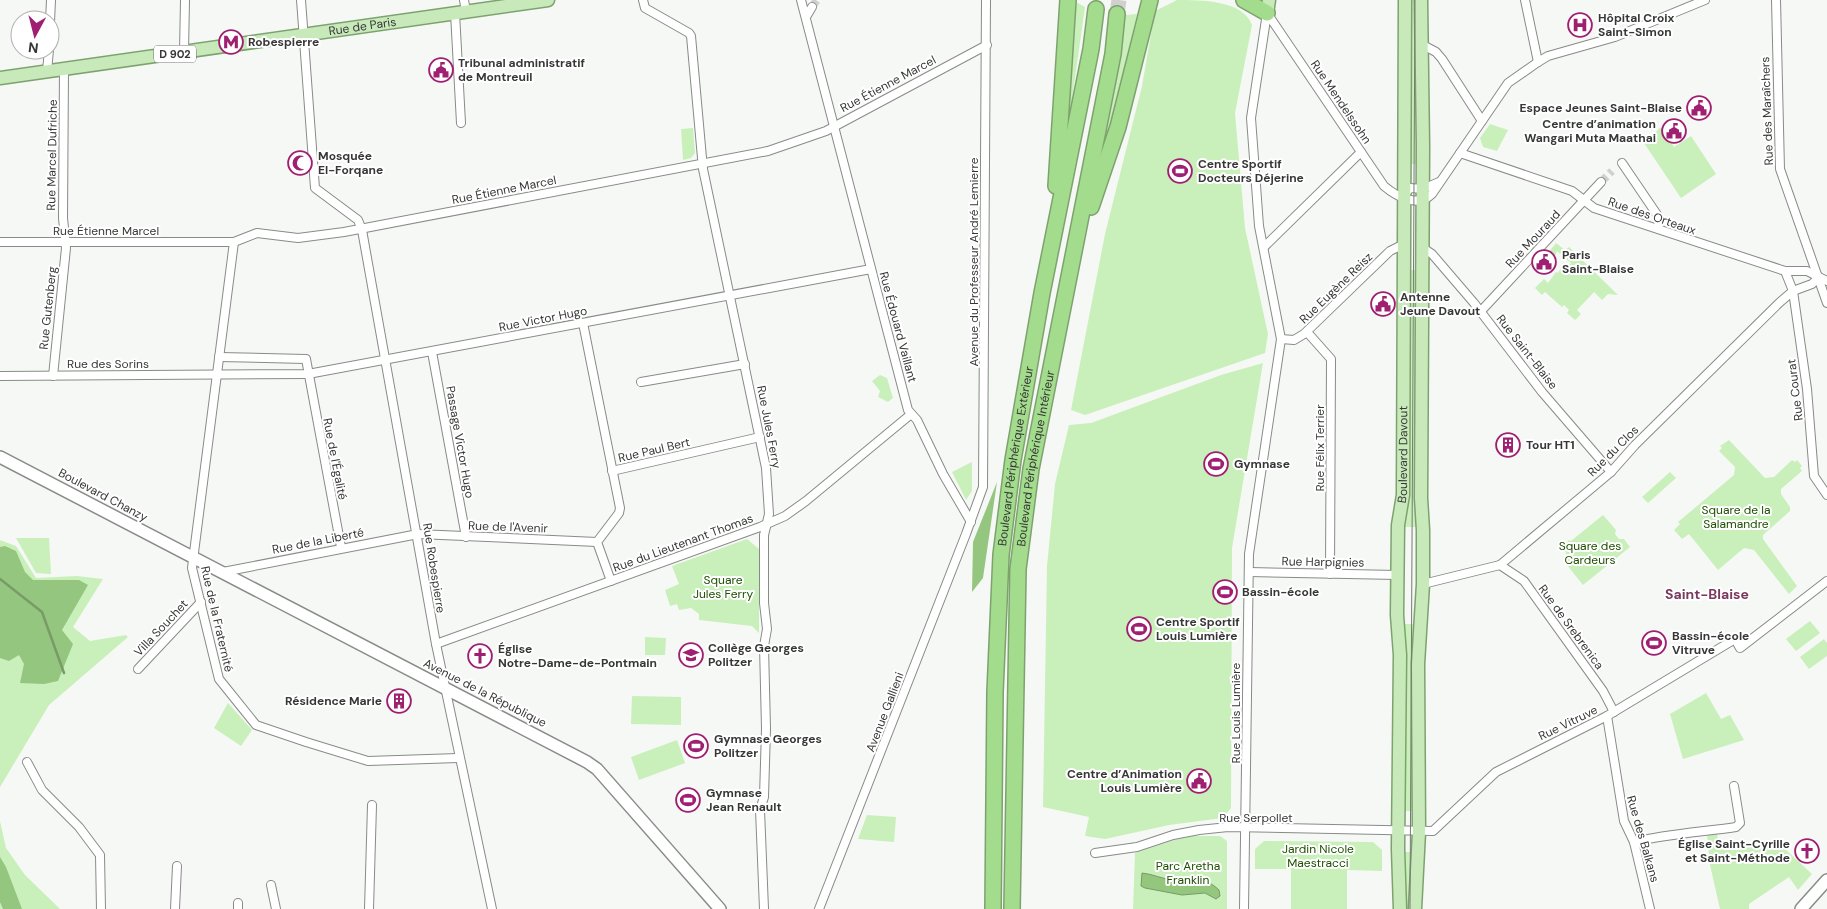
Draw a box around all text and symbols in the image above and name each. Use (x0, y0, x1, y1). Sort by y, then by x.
north arrow (10, 10, 60, 60)
place label: Hôpital Croix Saint-Simon (1598, 10, 1675, 40)
hospital icon: Hôpital Croix Saint-Simon (1567, 12, 1593, 38)
street label: Rue de Paris (327, 14, 397, 39)
metro station icon: Robespierre (218, 29, 244, 55)
place label: Robespierre (248, 34, 319, 50)
text: N (27, 38, 40, 57)
road number: D 902 (154, 46, 196, 62)
street label: Rue Étienne Marcel (837, 52, 939, 116)
place label: Tribunal administratif de Montreuil (458, 55, 585, 85)
street label: Rue des Maraîchers (1757, 56, 1777, 166)
public building icon: Tribunal administratif de Montreuil (428, 57, 454, 83)
street label: Rue Mendelssohn (1307, 57, 1375, 147)
public building icon: Espace Jeunes Saint-Blaise (1686, 95, 1712, 121)
street label: Rue Marcel Dufriche (43, 99, 61, 211)
place label: Espace Jeunes Saint-Blaise (1520, 100, 1682, 116)
place label: Centre d’animation Wangari Muta Maathai (1524, 116, 1656, 146)
public building icon: Centre d’animation Wangari Muta Maathai (1661, 118, 1687, 144)
place label: Mosquée El-Forqane (318, 148, 383, 178)
mosque icon: Mosquée El-Forqane (287, 150, 313, 176)
place label: Centre Sportif Docteurs Déjerine (1198, 156, 1304, 186)
street label: Avenue du Professeur André Lemierre (966, 157, 982, 367)
sports icon: Centre Sportif Docteurs Déjerine (1167, 158, 1193, 184)
street label: Rue Étienne Marcel (450, 172, 558, 208)
street label: Rue des Orteaux (1606, 193, 1698, 239)
street label: Rue Mouraud (1502, 207, 1564, 271)
street label: Rue Étienne Marcel (53, 223, 159, 239)
place label: Paris Saint-Blaise (1562, 247, 1634, 277)
street label: Rue Eugène Reisz (1296, 249, 1376, 327)
public building icon: Paris Saint-Blaise (1531, 249, 1557, 275)
street label: Rue Gutenberg (36, 265, 60, 350)
street label: Rue Édouard Vaillant (876, 270, 921, 384)
place label: Antenne Jeune Davout (1400, 289, 1480, 319)
public building icon: Antenne Jeune Davout (1370, 291, 1396, 317)
street label: Rue Victor Hugo (498, 303, 588, 335)
street label: Rue Saint-Blaise (1493, 311, 1561, 393)
street label: Rue des Sorins (67, 356, 149, 372)
street label: Rue Courat (1783, 358, 1807, 422)
street label: Boulevard Périphérique Extérieur (994, 365, 1037, 547)
street label: Boulevard Périphérique Intérieur (1013, 368, 1058, 548)
street label: Rue Jules Ferry (753, 384, 785, 470)
street label: Passage Victor Hugo (442, 385, 478, 499)
street label: Rue Félix Terrier (1312, 404, 1328, 492)
street label: Boulevard Davout (1394, 406, 1411, 504)
street label: Rue de l'Égalité (319, 417, 351, 501)
street label: Rue du Clos (1584, 422, 1642, 480)
building icon: Tour HT1 (1495, 432, 1521, 458)
street label: Rue Paul Bert (617, 434, 692, 466)
place label: Tour HT1 (1526, 437, 1575, 453)
sports icon: Gymnase (1203, 451, 1229, 477)
place label: Gymnase (1234, 456, 1290, 472)
street label: Boulevard Chanzy (56, 465, 151, 525)
park label: Square de la Salamandre (1702, 502, 1770, 532)
street label: Rue du Lieutenant Thomas (611, 510, 755, 576)
street label: Rue de l'Avenir (468, 518, 549, 536)
street label: Rue Robespierre (419, 522, 449, 614)
street label: Rue de la Liberté (271, 524, 365, 558)
park label: Square des Cardeurs (1559, 538, 1621, 568)
street label: Rue Harpignies (1281, 553, 1365, 571)
street label: Rue de la Fraternité (197, 565, 237, 674)
park label: Square Jules Ferry (693, 572, 753, 602)
sports icon: Bassin-école (1212, 579, 1238, 605)
street label: Rue de Srebrenica (1535, 581, 1607, 673)
place label: Bassin-école (1242, 584, 1319, 600)
district label: Saint-Blaise (1665, 585, 1749, 603)
street label: Villa Souchet (131, 596, 192, 660)
place label: Centre Sportif Louis Lumière (1156, 614, 1240, 644)
sports icon: Centre Sportif Louis Lumière (1126, 616, 1152, 642)
place label: Bassin-école Vitruve (1672, 628, 1749, 658)
sports icon: Bassin-école Vitruve (1641, 630, 1667, 656)
place label: Collège Georges Politzer (708, 640, 804, 670)
place label: Église Notre-Dame-de-Pontmain (498, 641, 657, 671)
school or university icon: Collège Georges Politzer (678, 642, 704, 668)
church icon: Église Notre-Dame-de-Pontmain (467, 643, 493, 669)
street label: Avenue de la République (421, 655, 549, 731)
street label: Rue Louis Lumière (1228, 662, 1244, 763)
street label: Avenue Gallieni (862, 670, 908, 754)
building icon: Résidence Marie (386, 688, 412, 714)
place label: Résidence Marie (285, 693, 382, 709)
street label: Rue Vitruve (1536, 702, 1600, 744)
place label: Gymnase Georges Politzer (714, 731, 822, 761)
sports icon: Gymnase Georges Politzer (683, 733, 709, 759)
place label: Centre d’Animation Louis Lumière (1067, 766, 1182, 796)
public building icon: Centre d’Animation Louis Lumière (1186, 768, 1212, 794)
place label: Gymnase Jean Renault (706, 785, 782, 815)
sports icon: Gymnase Jean Renault (675, 787, 701, 813)
street label: Rue des Balkans (1623, 794, 1663, 884)
street label: Rue Serpollet (1219, 810, 1293, 826)
place label: Église Saint-Cyrille et Saint-Méthode (1678, 836, 1790, 866)
church icon: Église Saint-Cyrille et Saint-Méthode (1794, 838, 1820, 864)
park label: Jardin Nicole Maestracci (1282, 841, 1354, 871)
park label: Parc Aretha Franklin (1156, 858, 1220, 888)

